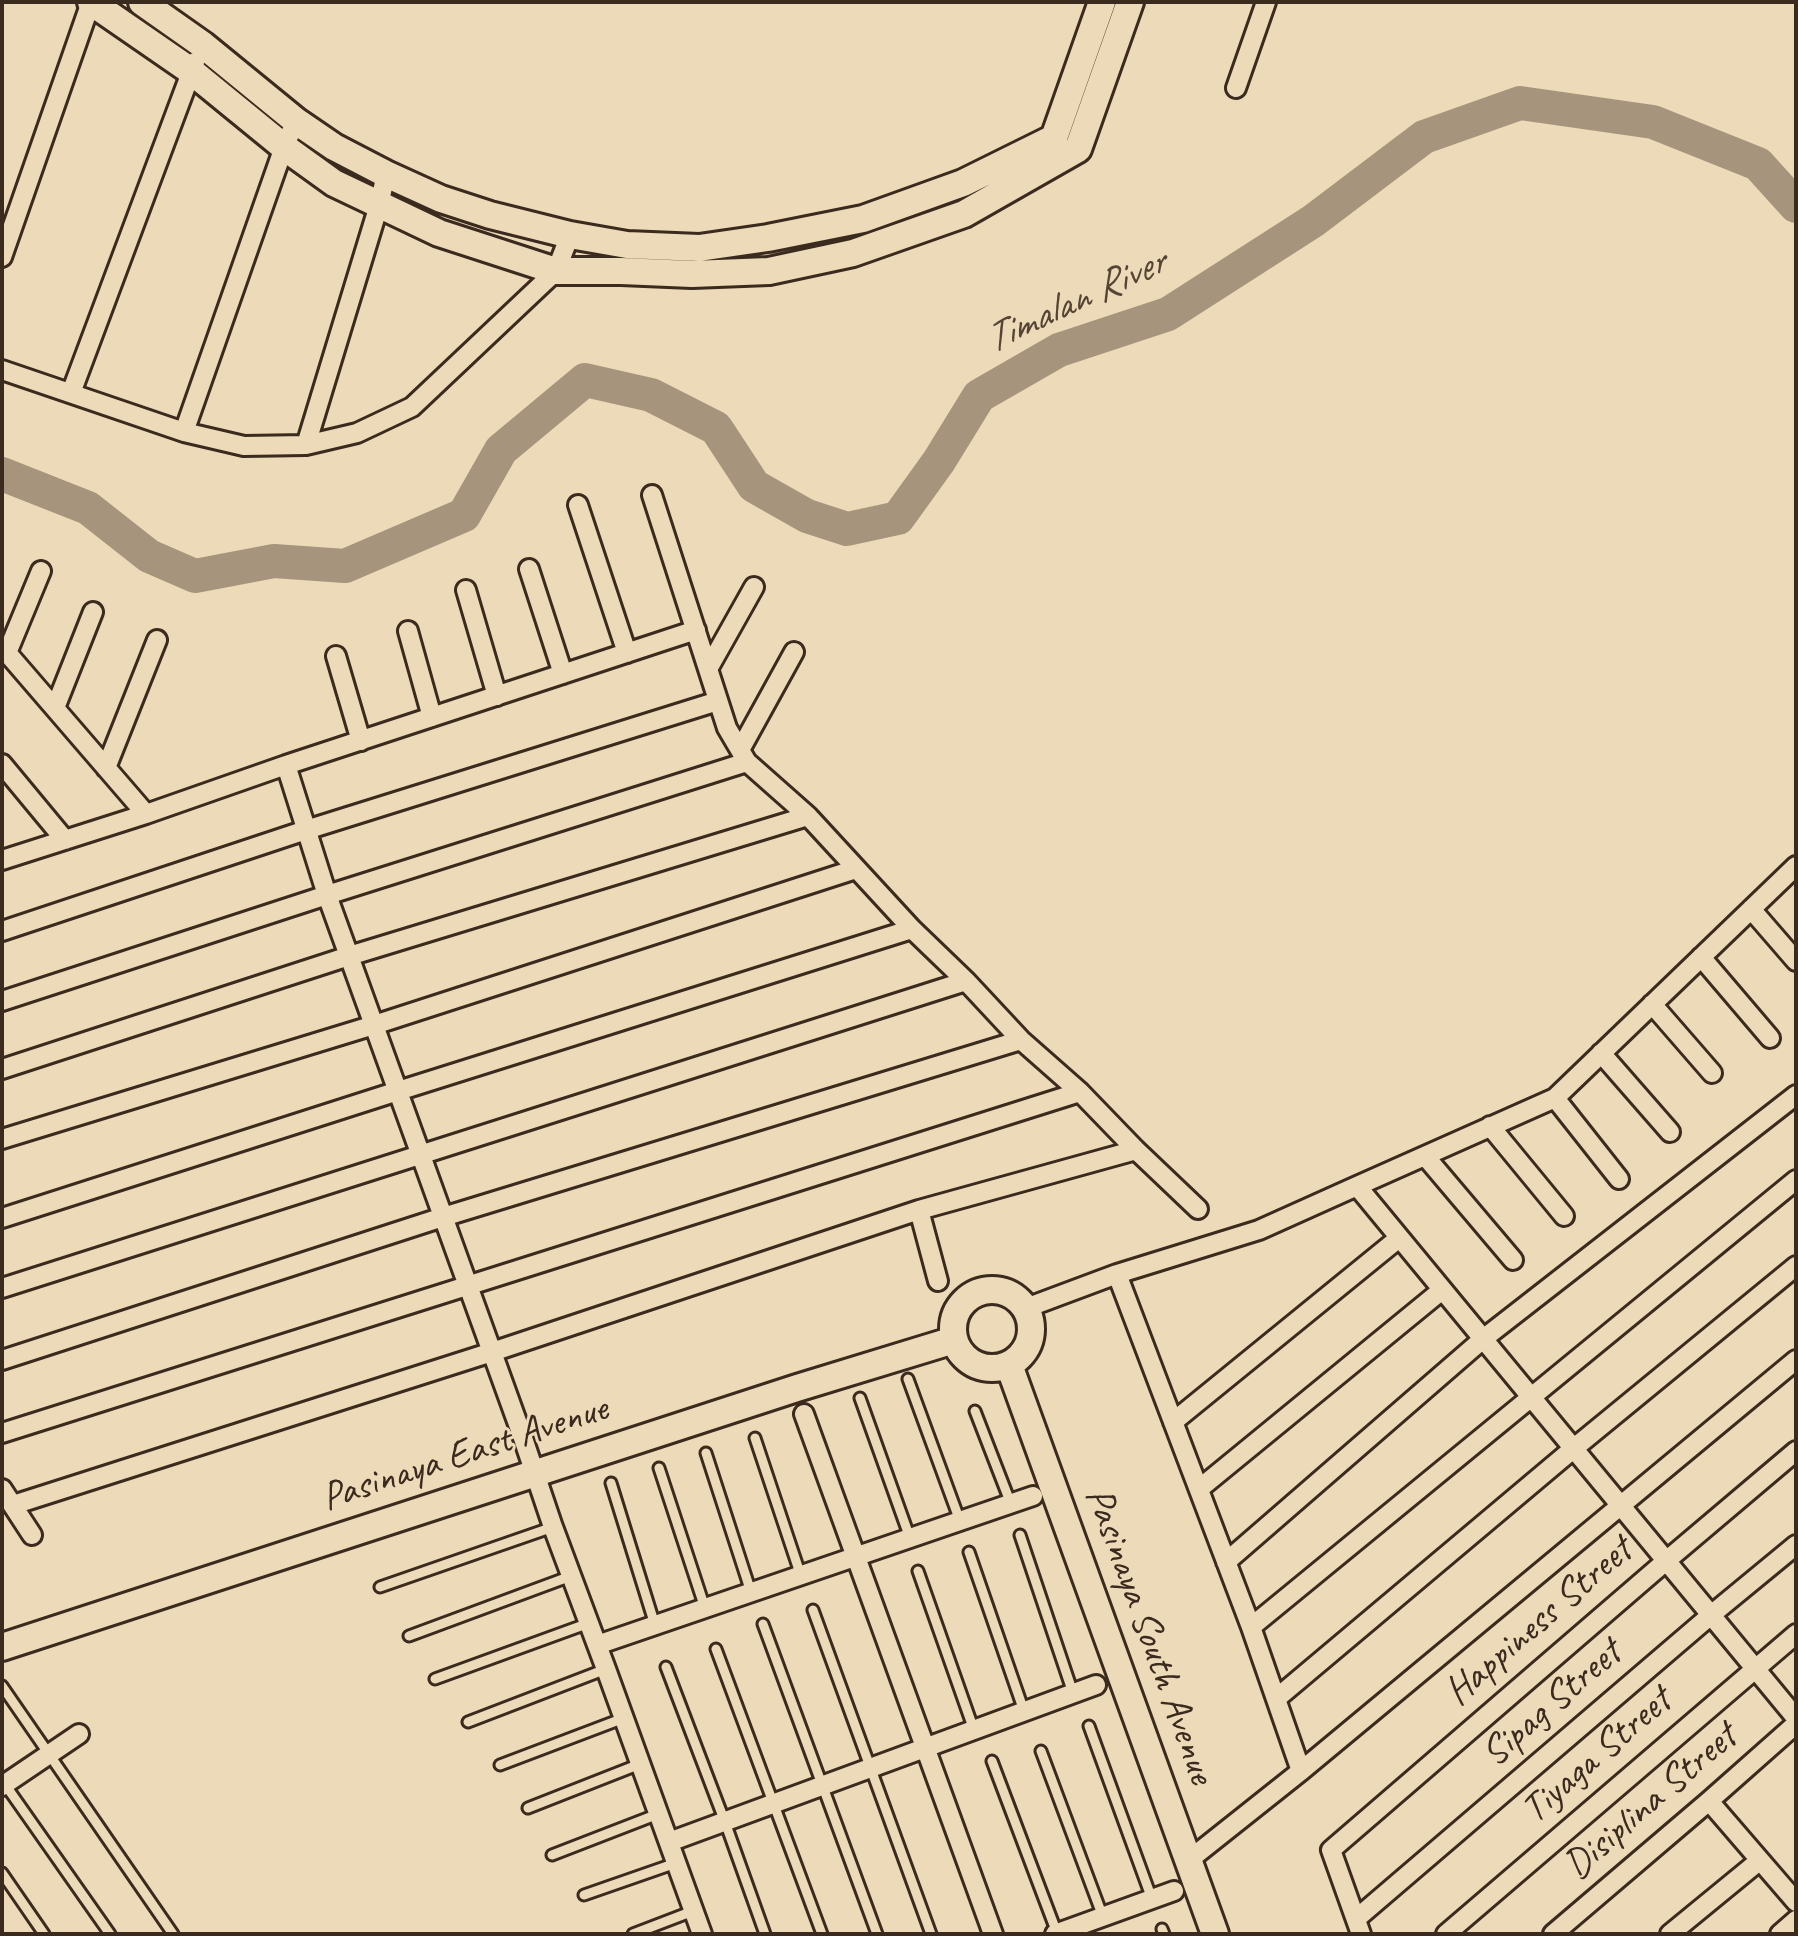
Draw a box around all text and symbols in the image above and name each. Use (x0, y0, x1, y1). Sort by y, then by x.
water label: Timalan River (976, 238, 1174, 366)
street label: Pasinaya East Avenue (316, 1385, 614, 1523)
street label: Pasinaya South Avenue (1073, 1481, 1225, 1791)
street label: Happiness Street (1435, 1528, 1643, 1716)
street label: Sipag Street (1472, 1630, 1632, 1778)
street label: Tiyaga Street (1512, 1678, 1682, 1834)
street label: Disiplina Street (1555, 1714, 1747, 1890)

